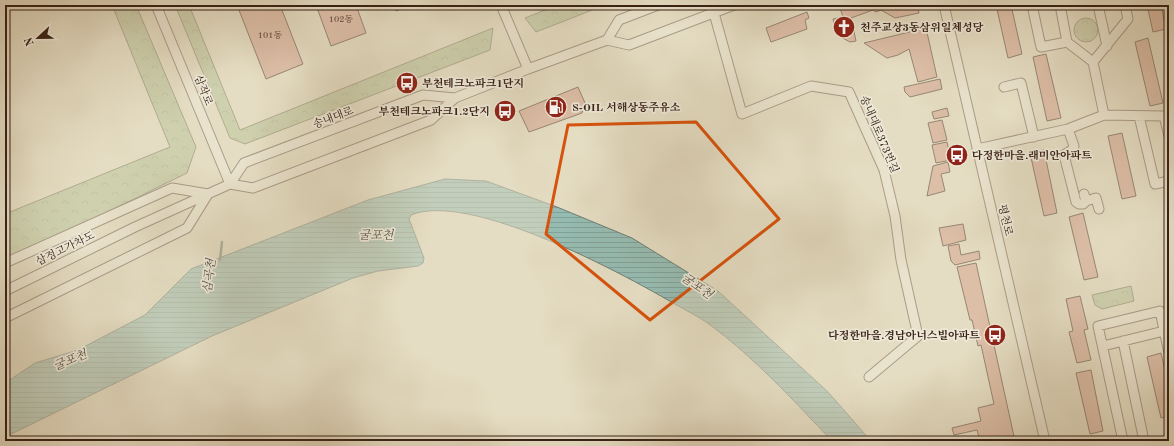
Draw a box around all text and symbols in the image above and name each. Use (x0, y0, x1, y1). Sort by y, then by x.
house number: 102동 (329, 14, 353, 24)
church icon: 천주교상3동삼위일체성당 (831, 14, 857, 40)
north arrow (18, 18, 58, 58)
place label: 천주교상3동삼위일체성당 (860, 21, 984, 34)
house number: 101동 (258, 30, 282, 40)
text: N (23, 35, 37, 47)
bus stop icon: 부천테크노파크1단지 (394, 70, 420, 96)
street label: 삼작로 (192, 73, 215, 108)
place label: 부천테크노파크1단지 (422, 77, 524, 90)
street label: 송내대로373번길 (857, 93, 902, 175)
fuel station icon: S-OIL 서해상동주유소 (543, 94, 569, 120)
bus stop icon: 부천테크노파크1.2단지 (492, 98, 518, 124)
place label: S-OIL 서해상동주유소 (572, 101, 681, 114)
street label: 송내대로 (311, 104, 356, 131)
place label: 부천테크노파크1.2단지 (379, 105, 490, 118)
bus stop icon: 다정한마을.래미안아파트 (944, 142, 970, 168)
place label: 다정한마을.래미안아파트 (972, 149, 1092, 162)
street label: 평천로 (996, 203, 1015, 237)
water label: 굴포천 (359, 228, 395, 242)
street label: 삼정고가차도 (34, 229, 97, 268)
water label: 심곡천 (200, 256, 218, 294)
water label: 굴포천 (679, 270, 716, 303)
bus stop icon: 다정한마을.경남아너스빌아파트 (982, 322, 1008, 348)
place label: 다정한마을.경남아너스빌아파트 (828, 329, 980, 342)
water label: 굴포천 (51, 346, 90, 373)

